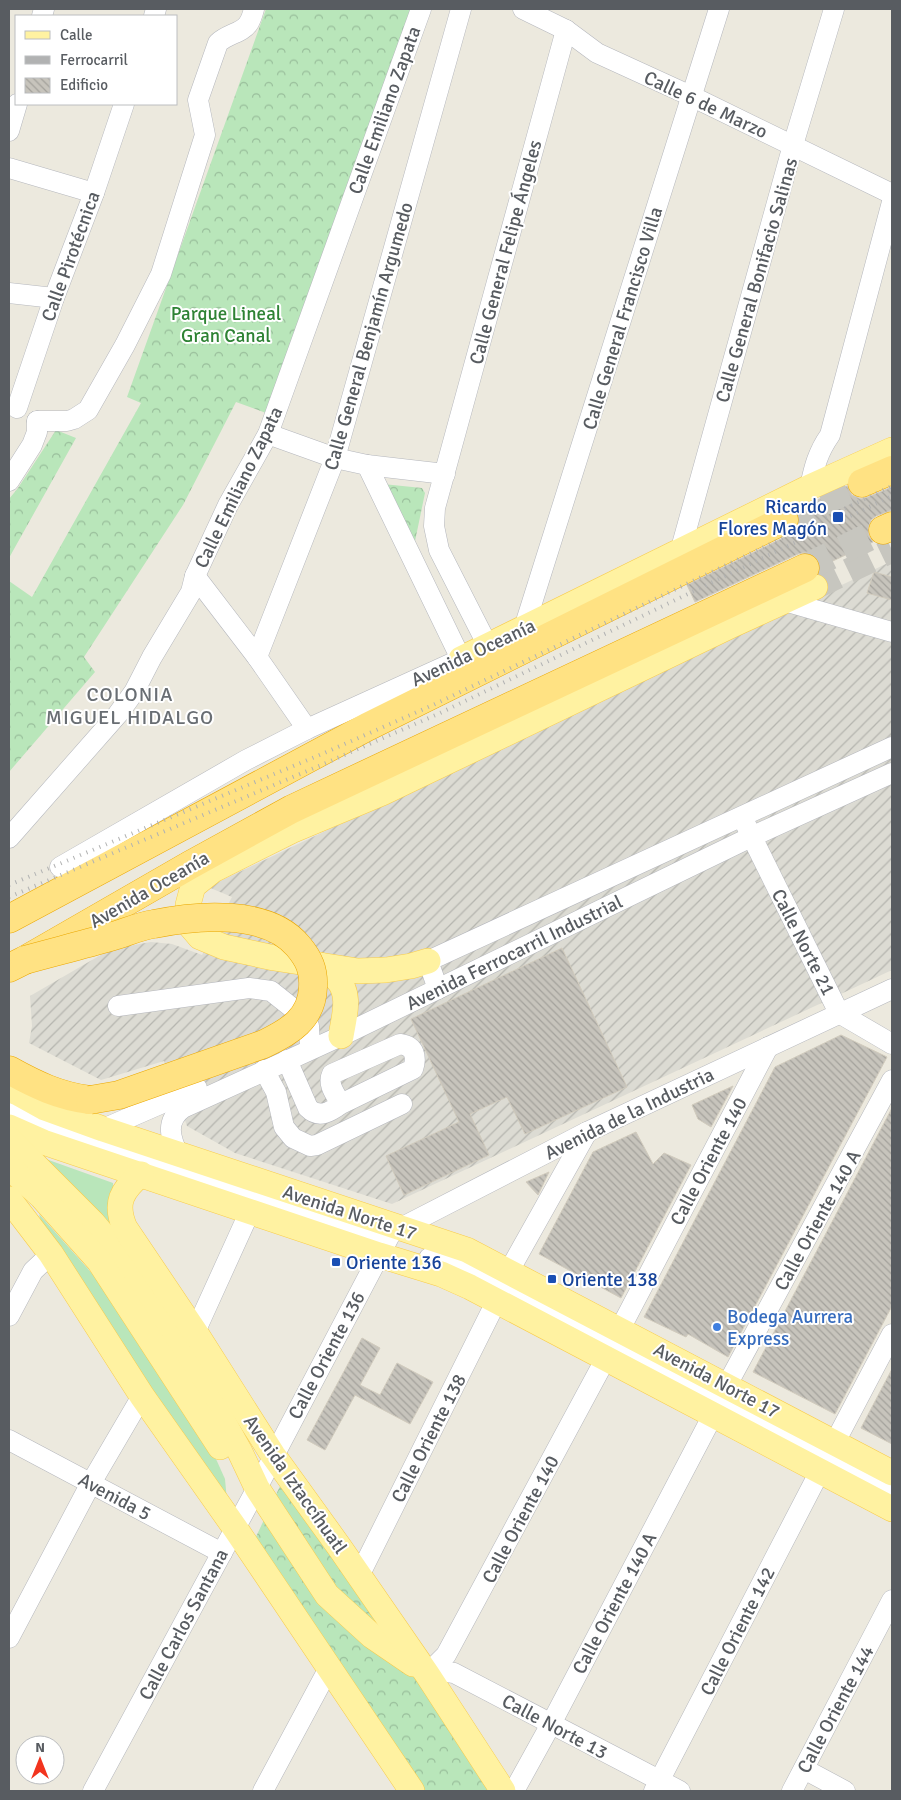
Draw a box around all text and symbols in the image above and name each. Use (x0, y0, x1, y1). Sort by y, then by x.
legend (15, 15, 178, 105)
street label: Calle Emiliano Zapata (343, 23, 426, 198)
text: Calle (60, 26, 93, 44)
text: Ferrocarril (60, 51, 128, 69)
street label: Calle 6 de Marzo (640, 66, 771, 144)
text: Edificio (60, 76, 108, 94)
street label: Calle General Felipe Ángeles (464, 137, 547, 367)
street label: Calle General Bonifacio Salinas (710, 155, 803, 405)
street label: Calle Pirotécnica (36, 188, 106, 325)
street label: Calle General Benjamín Argumedo (319, 199, 419, 473)
street label: Calle General Francisco Villa (578, 204, 668, 433)
park label: Parque Lineal Gran Canal (171, 302, 281, 348)
street label: Calle Emiliano Zapata (189, 403, 288, 572)
place label: Ricardo Flores Magón (718, 495, 827, 541)
marker: Ricardo Flores Magón (831, 510, 845, 524)
street label: Avenida Oceanía (408, 614, 539, 692)
district label: COLONIA MIGUEL HIDALGO (46, 682, 214, 730)
street label: Avenida Oceanía (85, 846, 214, 934)
street label: Calle Norte 21 (766, 885, 840, 1000)
street label: Avenida Ferrocarril Industrial (402, 890, 627, 1016)
street label: Avenida de la Industria (541, 1063, 718, 1165)
street label: Calle Oriente 140 (665, 1093, 753, 1229)
street label: Calle Oriente 140 A (769, 1146, 867, 1295)
street label: Avenida Norte 17 (280, 1180, 420, 1246)
place label: Oriente 136 (346, 1251, 442, 1275)
marker: Oriente 136 (330, 1256, 342, 1268)
place label: Oriente 138 (562, 1268, 658, 1292)
marker: Oriente 138 (546, 1273, 558, 1285)
street label: Calle Oriente 136 (283, 1287, 371, 1423)
place label: Bodega Aurrera Express (727, 1305, 853, 1351)
marker: Bodega Aurrera Express (711, 1321, 723, 1333)
street label: Avenida Norte 17 (649, 1338, 784, 1424)
street label: Calle Oriente 138 (386, 1370, 472, 1507)
street label: Avenida Iztaccíhuatl (238, 1410, 352, 1559)
street label: Calle Oriente 140 (477, 1451, 565, 1587)
street label: Avenida 5 (74, 1468, 155, 1526)
street label: Calle Oriente 140 A (567, 1528, 663, 1678)
street label: Calle Carlos Santana (134, 1545, 234, 1704)
street label: Calle Oriente 142 (695, 1563, 781, 1700)
street label: Calle Oriente 144 (792, 1641, 880, 1777)
street label: Calle Norte 13 (498, 1689, 612, 1765)
north arrow (15, 1735, 65, 1785)
text: N (35, 1739, 45, 1756)

